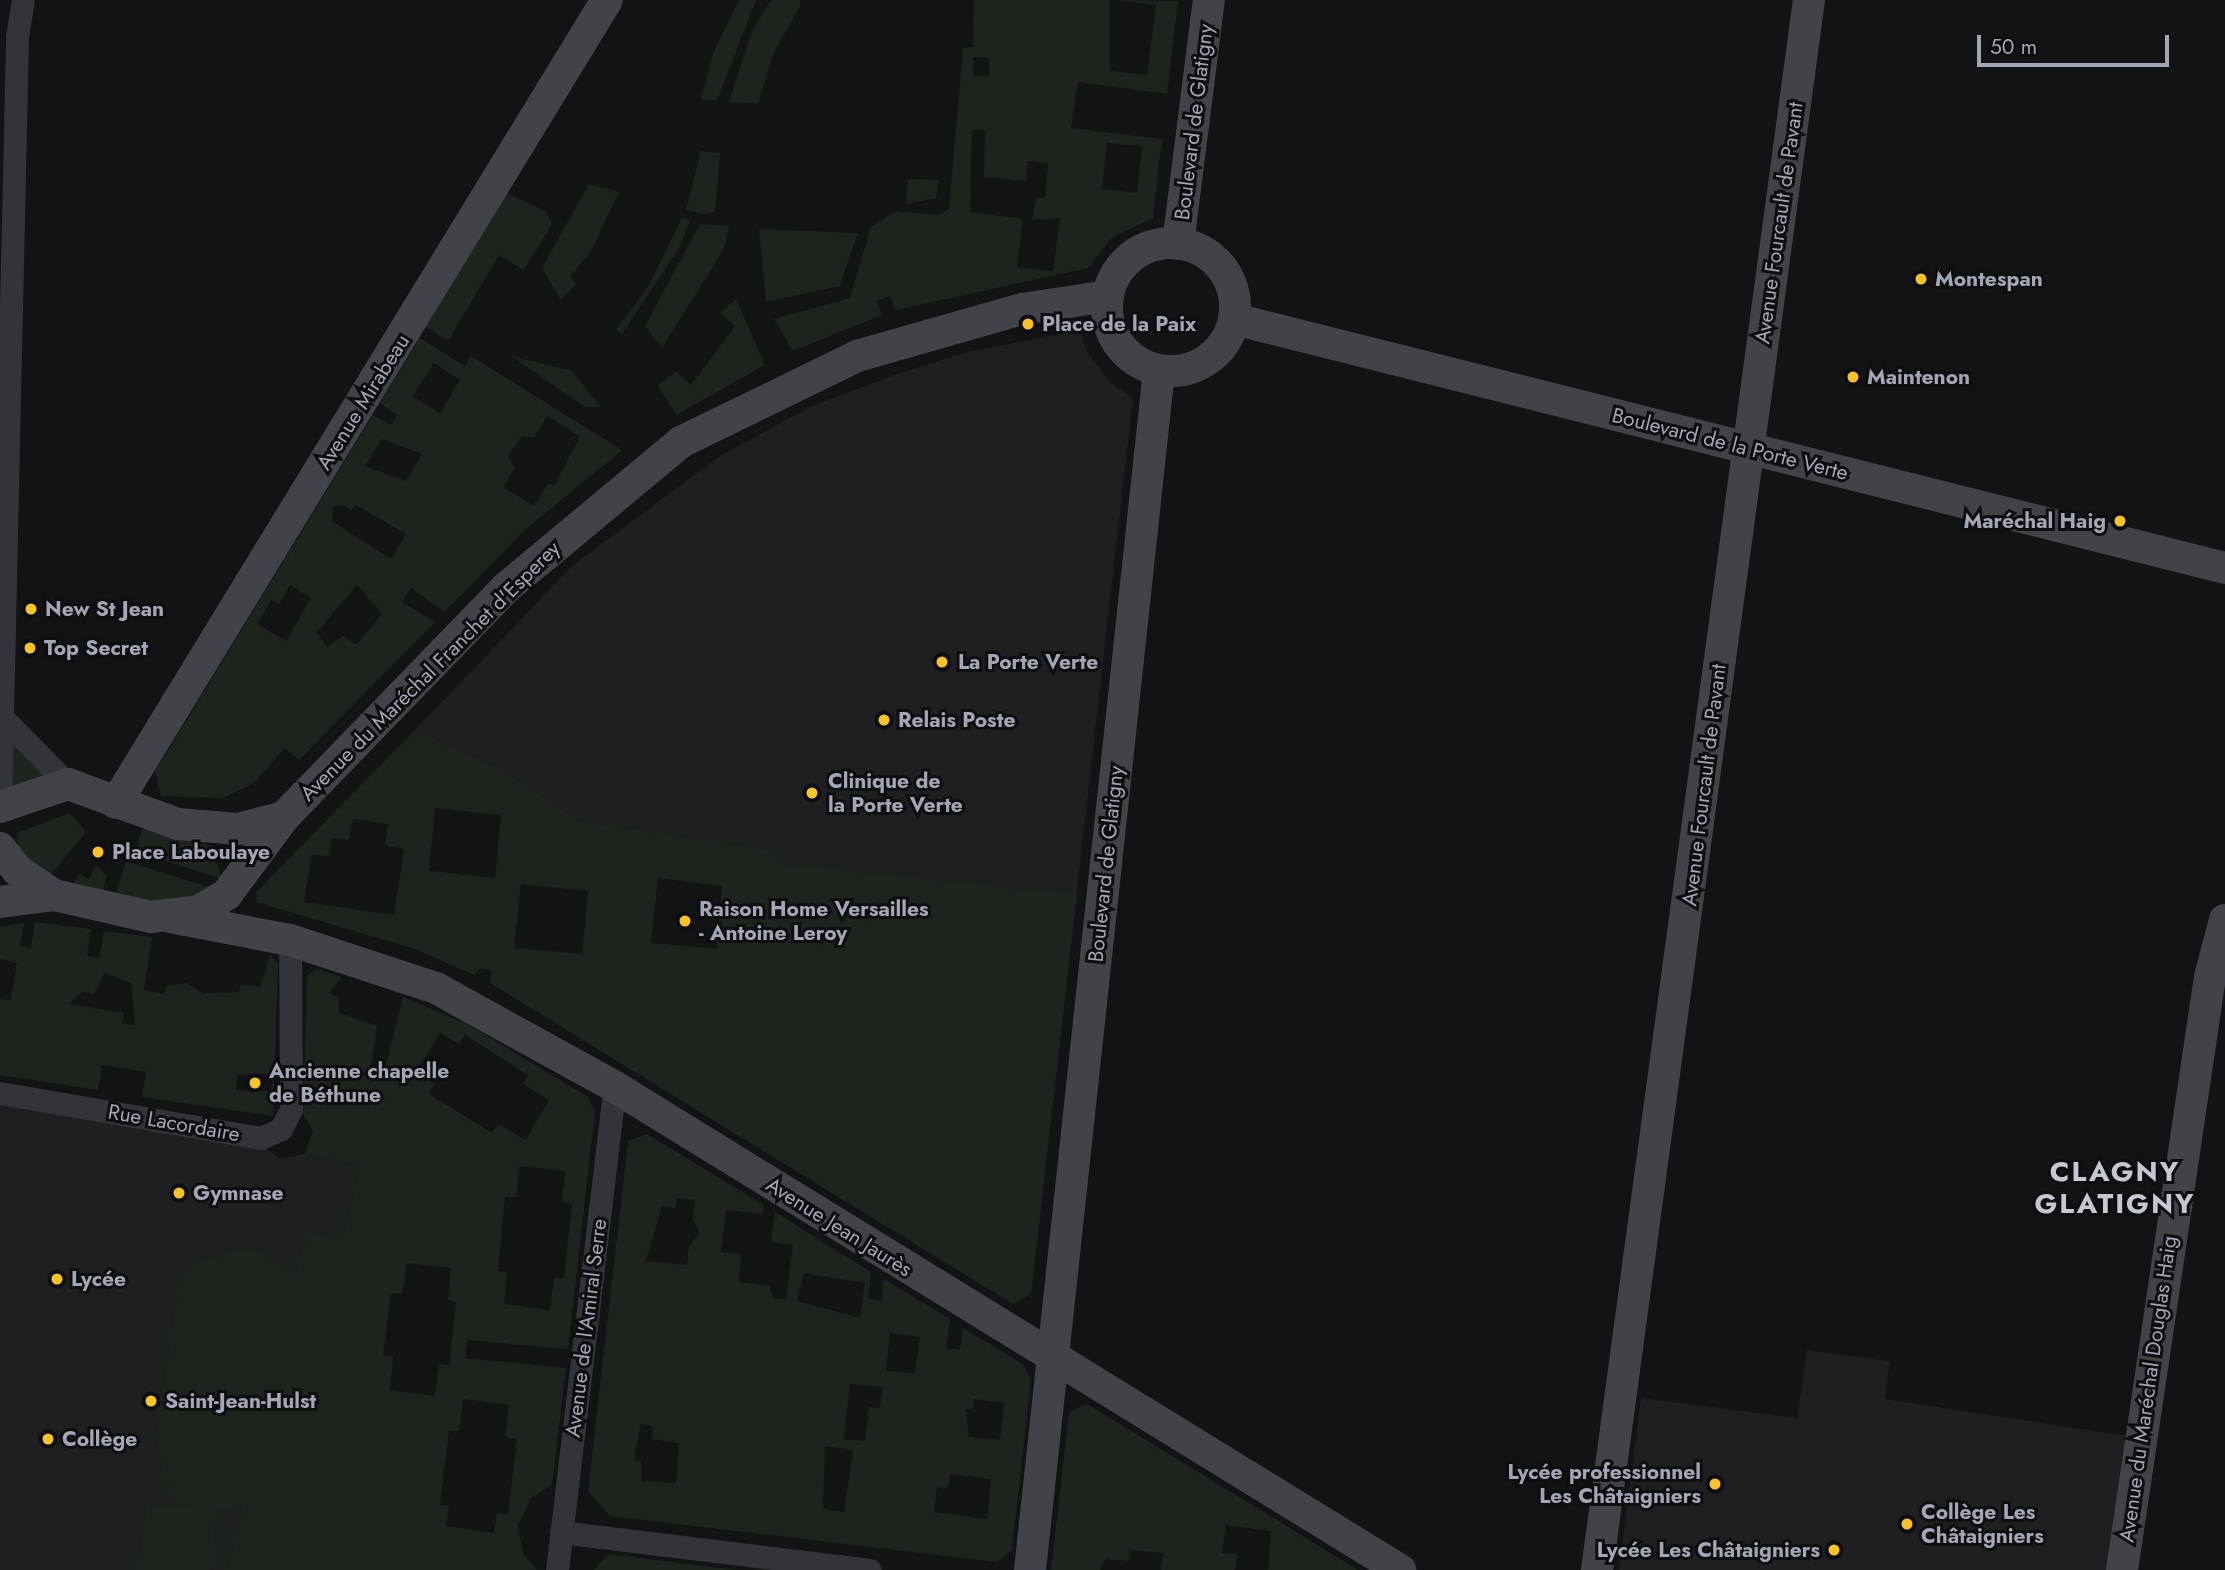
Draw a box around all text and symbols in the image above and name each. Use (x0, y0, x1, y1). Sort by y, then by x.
scale bar (1980, 21, 2172, 65)
street label: Boulevard de Glatigny (1169, 23, 1219, 221)
text: 50 m (1990, 32, 2037, 62)
street label: Avenue Fourcault de Pavant (1750, 101, 1808, 345)
place label: Montespan (1935, 266, 2043, 292)
marker: Montespan (1913, 271, 1929, 287)
place label: Place de la Paix (1042, 311, 1196, 337)
marker: Place de la Paix (1020, 316, 1036, 332)
street label: Avenue Mirabeau (311, 329, 415, 475)
place label: Maintenon (1867, 364, 1970, 390)
marker: Maintenon (1845, 369, 1861, 385)
street label: Boulevard de la Porte Verte (1609, 402, 1851, 486)
place label: Maréchal Haig (1964, 508, 2106, 534)
marker: Maréchal Haig (2112, 513, 2128, 529)
street label: Avenue du Maréchal Franchet d'Esperey (295, 536, 565, 806)
place label: New St Jean (45, 596, 164, 622)
marker: New St Jean (23, 601, 39, 617)
place label: Top Secret (44, 635, 148, 661)
marker: Top Secret (22, 640, 38, 656)
place label: La Porte Verte (958, 649, 1098, 675)
marker: La Porte Verte (932, 652, 952, 672)
street label: Avenue Fourcault de Pavant (1677, 663, 1731, 907)
place label: Relais Poste (898, 707, 1015, 733)
marker: Relais Poste (876, 712, 892, 728)
street label: Boulevard de Glatigny (1083, 765, 1129, 963)
place label: Clinique de la Porte Verte (828, 768, 963, 818)
marker: Clinique de la Porte Verte (802, 783, 822, 803)
place label: Place Laboulaye (112, 839, 270, 865)
marker: Place Laboulaye (90, 844, 106, 860)
place label: Raison Home Versailles - Antoine Leroy (699, 896, 929, 946)
marker: Raison Home Versailles - Antoine Leroy (677, 913, 693, 929)
place label: Ancienne chapelle de Béthune (269, 1058, 449, 1108)
marker: Ancienne chapelle de Béthune (247, 1075, 263, 1091)
street label: Rue Lacordaire (106, 1099, 242, 1147)
district label: CLAGNY GLATIGNY (2035, 1155, 2195, 1221)
street label: Avenue Jean Jaurès (761, 1172, 917, 1282)
place label: Gymnase (193, 1180, 284, 1206)
marker: Gymnase (171, 1185, 187, 1201)
street label: Avenue de l'Amiral Serre (560, 1217, 612, 1439)
street label: Avenue du Maréchal Douglas Haig (2114, 1234, 2182, 1544)
place label: Lycée (71, 1266, 126, 1292)
marker: Lycée (49, 1271, 65, 1287)
place label: Saint-Jean-Hulst (165, 1388, 316, 1414)
marker: Saint-Jean-Hulst (143, 1393, 159, 1409)
place label: Collège (62, 1426, 137, 1452)
marker: Collège (40, 1431, 56, 1447)
place label: Lycée professionnel Les Châtaigniers (1507, 1459, 1701, 1509)
marker: Lycée professionnel Les Châtaigniers (1707, 1476, 1723, 1492)
place label: Collège Les Châtaigniers (1921, 1499, 2044, 1549)
marker: Collège Les Châtaigniers (1899, 1516, 1915, 1532)
place label: Lycée Les Châtaigniers (1597, 1537, 1820, 1563)
marker: Lycée Les Châtaigniers (1826, 1542, 1842, 1558)

